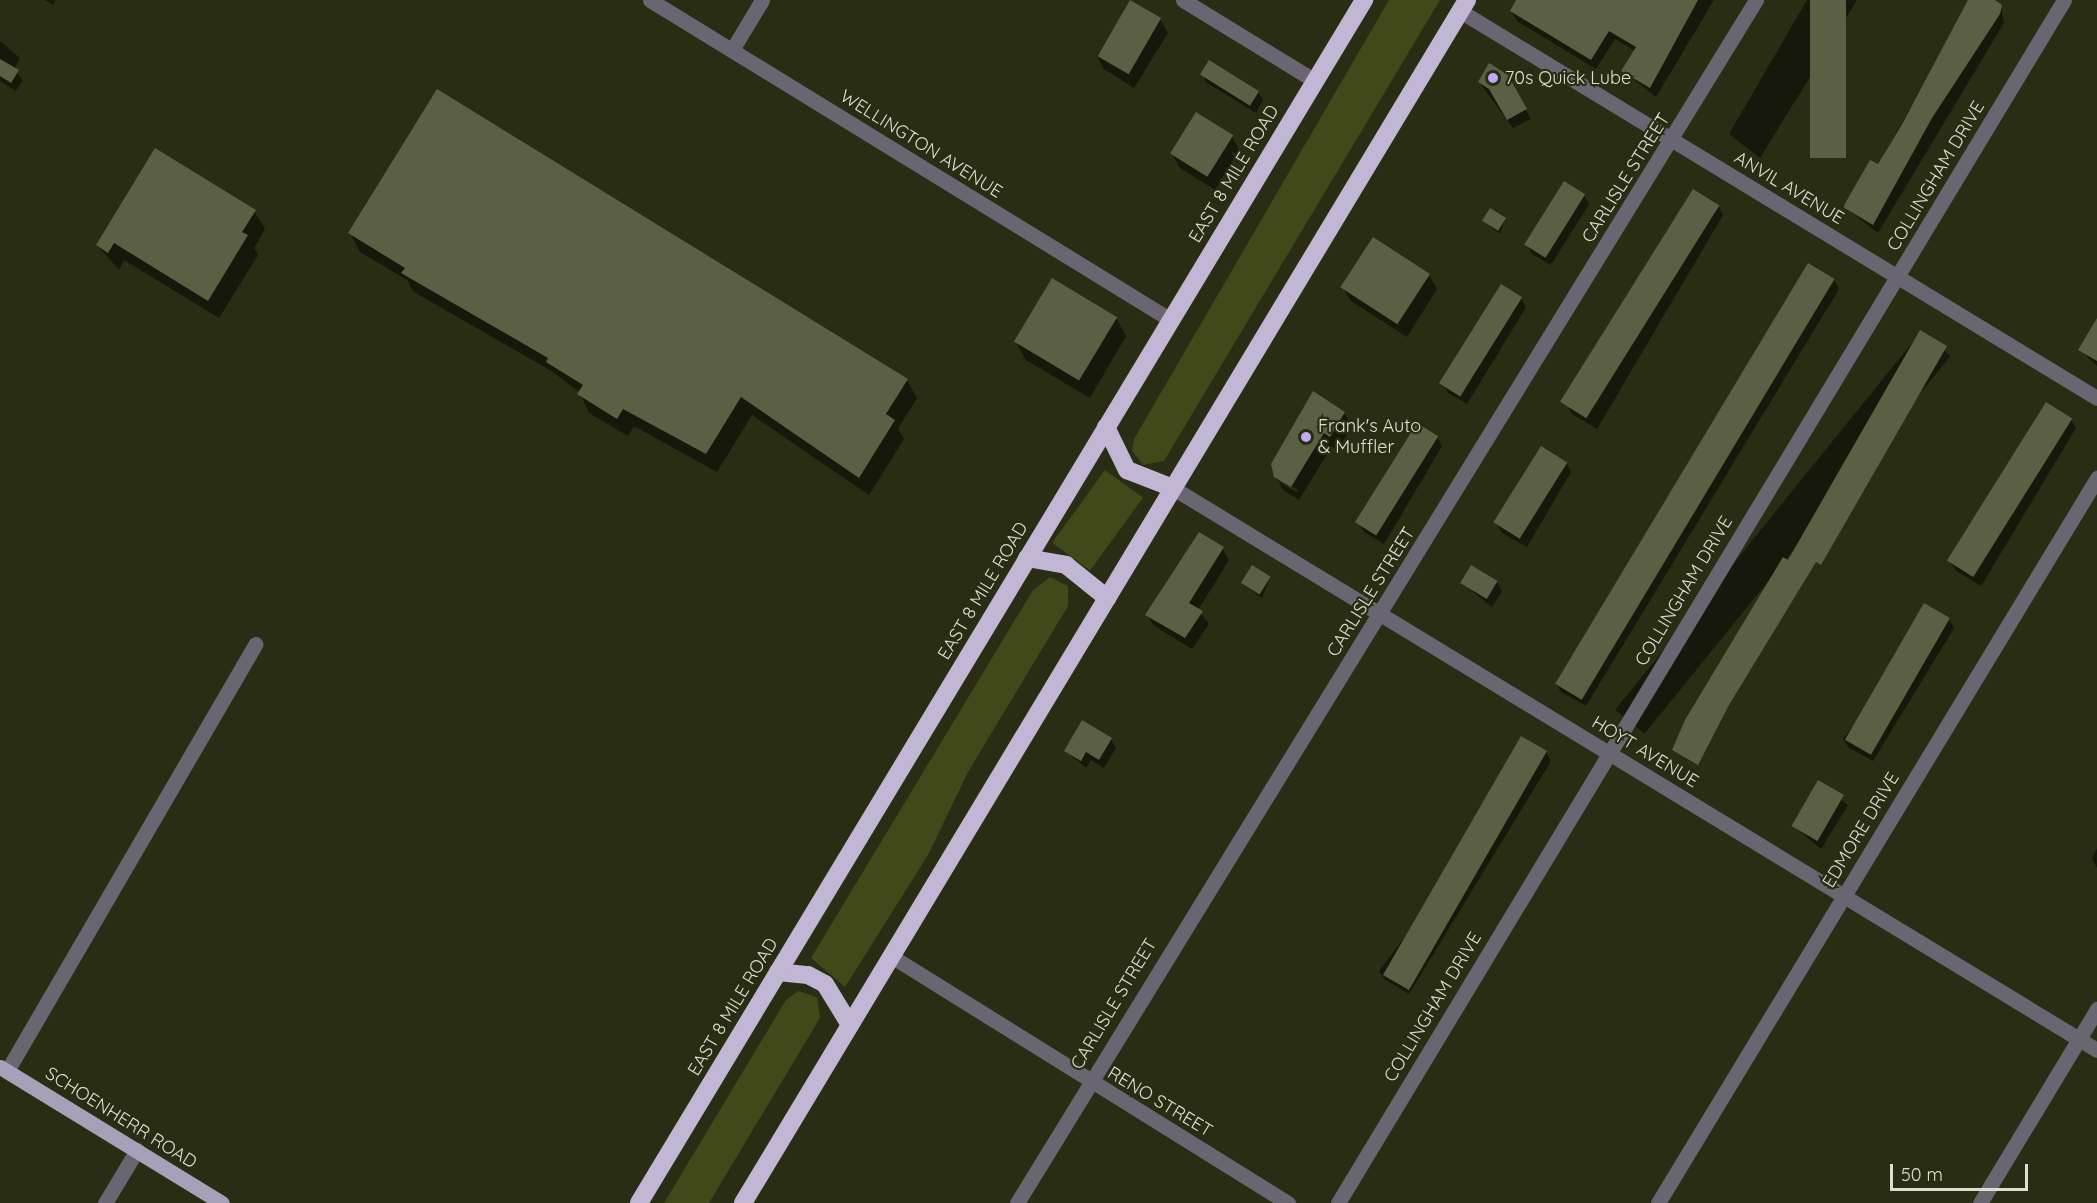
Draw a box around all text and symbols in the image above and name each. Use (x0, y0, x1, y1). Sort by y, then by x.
place label: 70s Quick Lube (1505, 67, 1631, 89)
marker: 70s Quick Lube (1486, 71, 1500, 85)
street label: WELLINGTON AVENUE (836, 85, 1006, 203)
street label: COLLINGHAM DRIVE (1883, 97, 1989, 255)
street label: EAST 8 MILE ROAD (1184, 101, 1284, 247)
street label: CARLISLE STREET (1577, 109, 1675, 247)
street label: ANVIL AVENUE (1730, 147, 1848, 229)
place label: Frank's Auto & Muffler (1318, 416, 1421, 458)
marker: Frank's Auto & Muffler (1299, 430, 1313, 444)
street label: COLLINGHAM DRIVE (1631, 512, 1737, 670)
street label: EAST 8 MILE ROAD (933, 518, 1033, 664)
street label: CARLISLE STREET (1322, 523, 1420, 661)
street label: HOYT AVENUE (1588, 712, 1702, 792)
street label: EDMORE DRIVE (1818, 768, 1904, 892)
street label: COLLINGHAM DRIVE (1380, 928, 1486, 1086)
street label: EAST 8 MILE ROAD (683, 934, 783, 1080)
street label: CARLISLE STREET (1066, 935, 1162, 1073)
street label: RENO STREET (1104, 1062, 1216, 1142)
street label: SCHOENHERR ROAD (41, 1063, 201, 1173)
scale bar (1893, 1152, 2031, 1190)
text: 50 m (1901, 1163, 1943, 1186)

